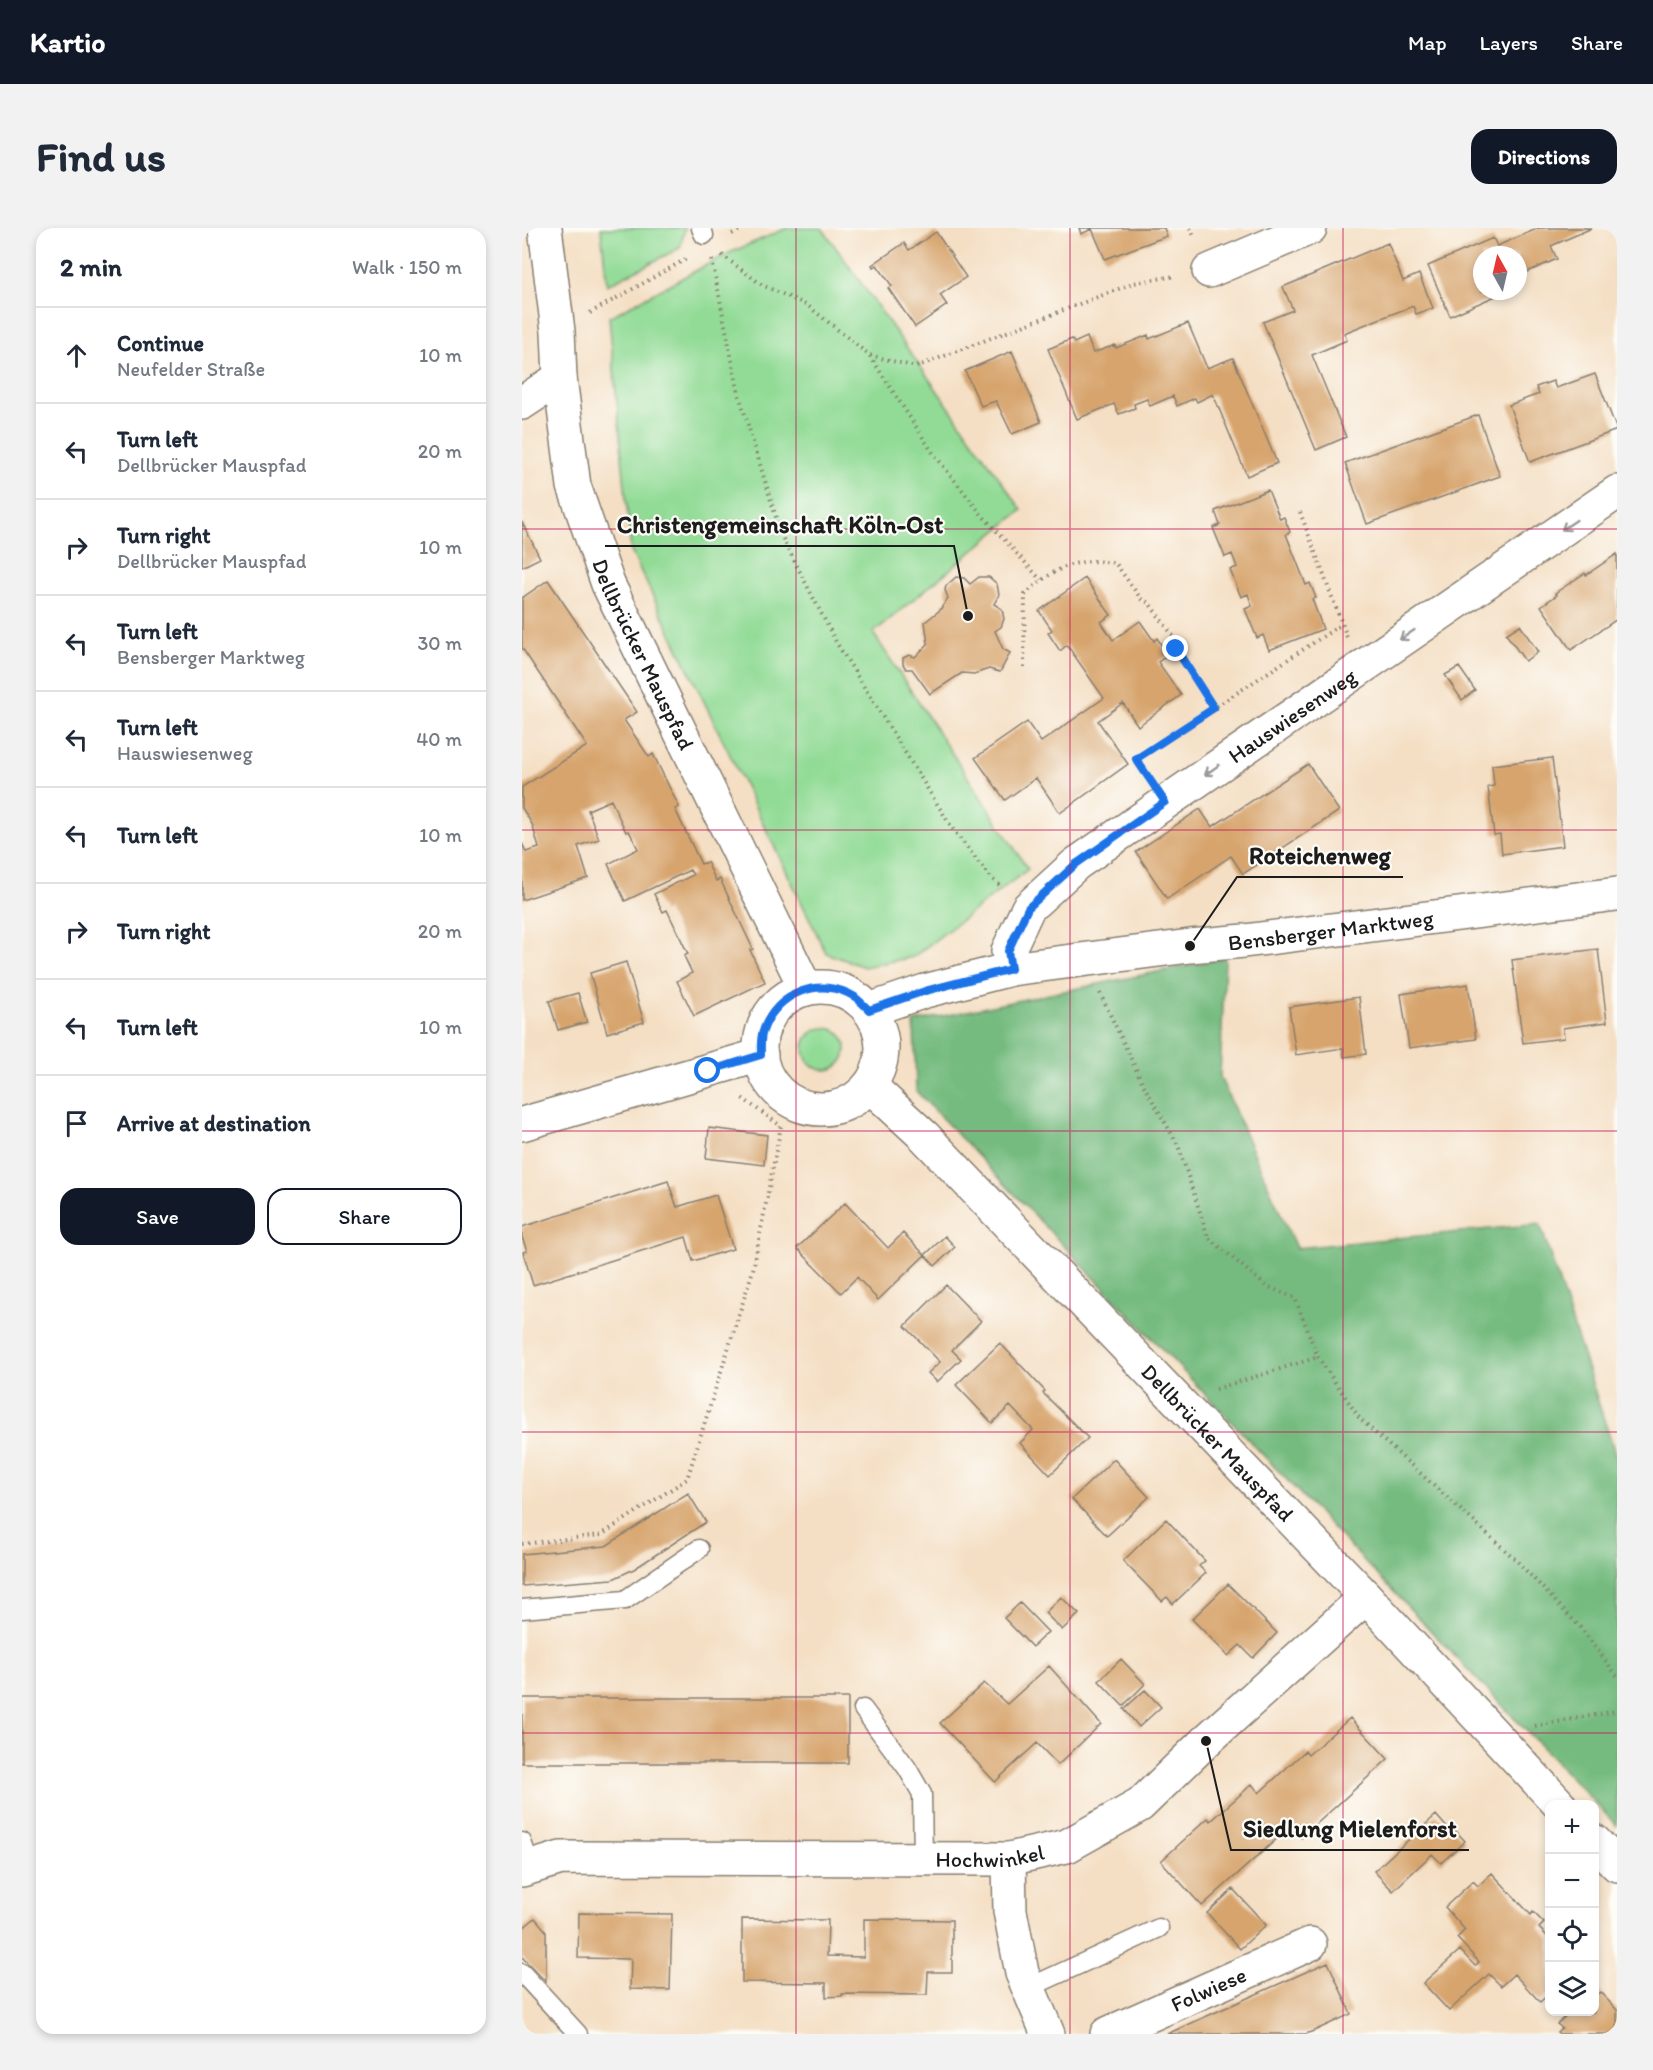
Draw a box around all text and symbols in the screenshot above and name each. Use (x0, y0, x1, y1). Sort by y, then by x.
text: Kartio (30, 25, 105, 59)
text: Map (1408, 30, 1447, 55)
text: Layers (1480, 30, 1538, 55)
text: Share (1571, 30, 1623, 55)
button: Directions (1471, 129, 1617, 184)
text: Find us (36, 131, 166, 182)
north arrow (1473, 246, 1527, 300)
text: 2 min (60, 251, 122, 283)
text: Walk · 150 m (352, 255, 462, 279)
text: Continue (117, 330, 204, 357)
icon: ahead (60, 339, 93, 372)
text: 10 m (419, 343, 462, 367)
text: Neufelder Straße (117, 357, 265, 381)
text: Turn left (117, 426, 198, 453)
icon: left (60, 435, 93, 468)
text: 20 m (418, 439, 462, 463)
text: Dellbrücker Mauspfad (117, 453, 306, 477)
callout: Christengemeinschaft Köln-Ost (605, 504, 954, 546)
text: Christengemeinschaft Köln-Ost (617, 510, 943, 540)
one-way arrow (1561, 519, 1577, 531)
text: Turn right (117, 522, 211, 549)
icon: right (60, 531, 93, 564)
text: 10 m (419, 535, 462, 559)
text: Dellbrücker Mauspfad (117, 549, 306, 573)
street label: Dellbrücker Mauspfad (587, 555, 700, 754)
text: Turn left (117, 618, 198, 645)
icon: left (60, 627, 93, 660)
one-way arrow (1400, 629, 1416, 641)
text: 30 m (417, 631, 462, 655)
route end (1162, 635, 1188, 661)
text: Bensberger Marktweg (117, 645, 305, 669)
street label: Hauswiesenweg (1223, 662, 1362, 769)
text: Turn left (117, 714, 198, 741)
icon: left (60, 723, 93, 756)
text: 40 m (416, 727, 462, 751)
text: Hauswiesenweg (117, 741, 253, 765)
one-way arrow (1205, 764, 1221, 776)
icon: left (60, 819, 93, 852)
text: Turn left (117, 822, 198, 849)
text: 10 m (419, 823, 462, 847)
callout: Roteichenweg (1237, 835, 1403, 877)
text: Roteichenweg (1249, 841, 1392, 871)
street label: Bensberger Marktweg (1227, 904, 1436, 956)
icon: right (60, 915, 93, 948)
text: Turn right (117, 918, 211, 945)
text: 20 m (418, 919, 462, 943)
icon: left (60, 1011, 93, 1044)
text: Turn left (117, 1014, 198, 1041)
text: 10 m (419, 1015, 462, 1039)
route start (694, 1057, 720, 1083)
icon: arrive (60, 1107, 93, 1140)
text: Arrive at destination (117, 1110, 311, 1137)
button: Save (60, 1188, 255, 1245)
button: Share (267, 1188, 462, 1245)
street label: Dellbrücker Mauspfad (1136, 1358, 1300, 1527)
map controls (1545, 1800, 1599, 2016)
button: + (1545, 1800, 1599, 1854)
callout: Siedlung Mielenforst (1231, 1808, 1469, 1850)
text: Siedlung Mielenforst (1243, 1814, 1457, 1844)
street label: Hochwinkel (936, 1838, 1047, 1873)
button: − (1545, 1854, 1599, 1908)
button: locate (1545, 1908, 1599, 1962)
street label: Folwiese (1167, 1961, 1250, 2018)
button: layers (1545, 1962, 1599, 2016)

